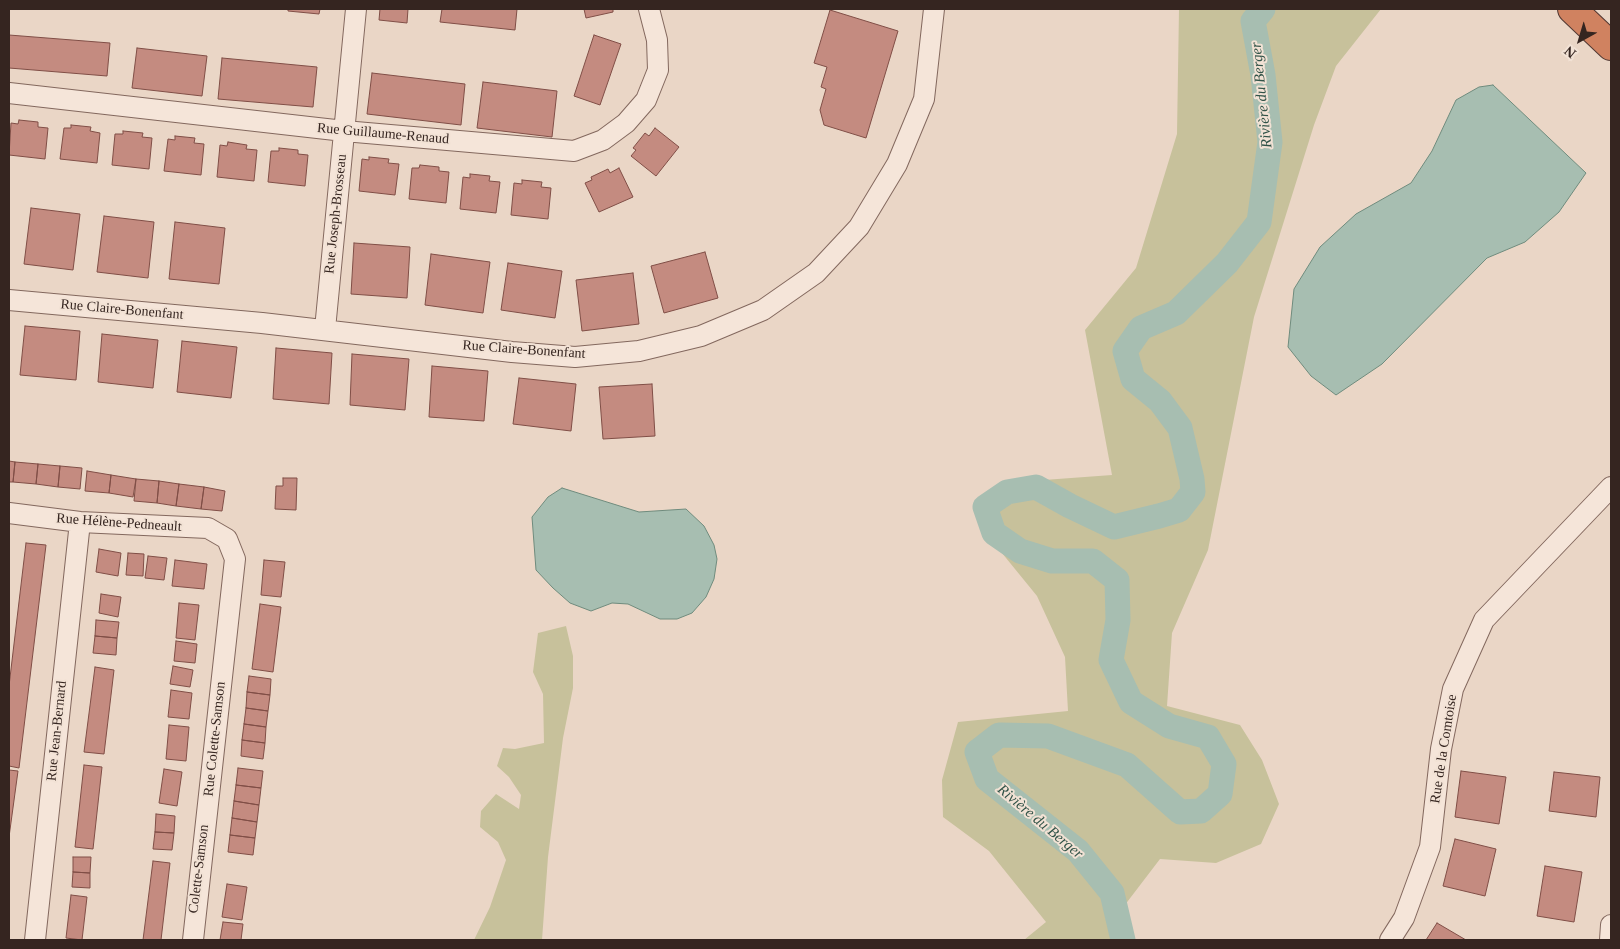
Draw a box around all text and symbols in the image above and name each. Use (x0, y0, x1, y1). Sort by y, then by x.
north arrow (1555, 15, 1605, 65)
water label: Rivière du Berger (1247, 41, 1277, 149)
text: N (1562, 43, 1579, 61)
street label: Rue Guillaume-Renaud (316, 120, 450, 148)
street label: Rue Joseph-Brosseau (321, 153, 351, 275)
street label: Rue Claire-Bonenfant (60, 296, 184, 324)
street label: Rue Claire-Bonenfant (462, 337, 586, 363)
street label: Rue Hélène-Pedneault (56, 510, 182, 536)
street label: Rue Jean-Bernard (43, 680, 71, 782)
street label: Rue Colette-Samson (201, 681, 229, 797)
street label: Rue de la Comtoise (1427, 693, 1461, 805)
water label: Rivière du Berger (993, 781, 1087, 863)
street label: Colette-Samson (185, 824, 213, 914)

